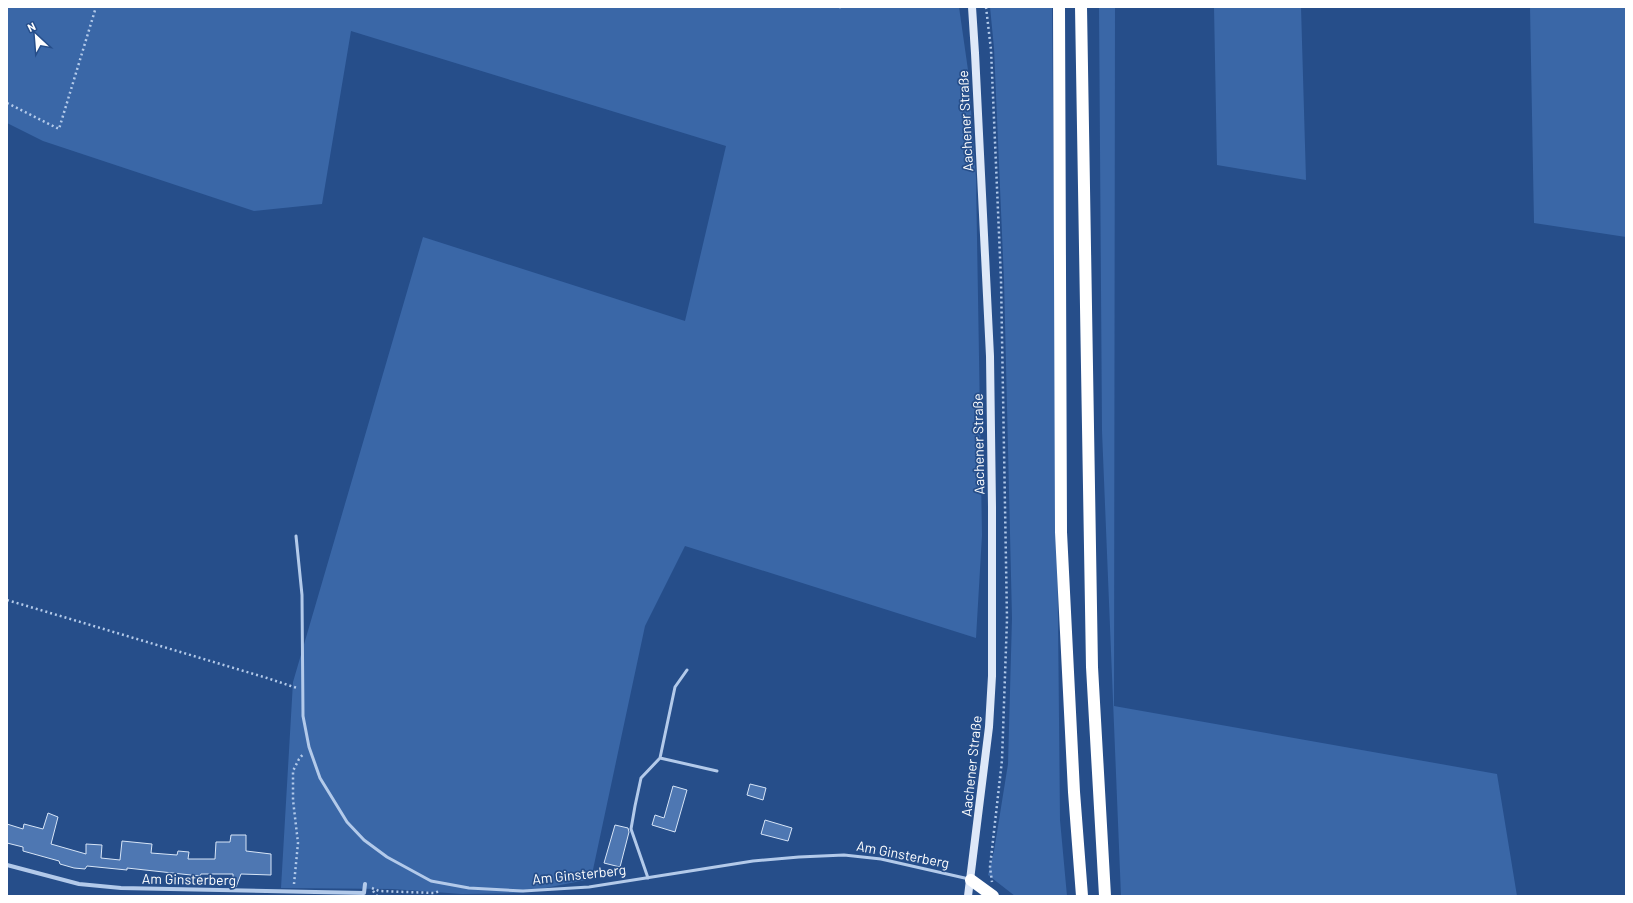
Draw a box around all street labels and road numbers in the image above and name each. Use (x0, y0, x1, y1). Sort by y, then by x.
street label: Aachener Straße (954, 70, 976, 172)
street label: Aachener Straße (969, 393, 987, 495)
street label: Aachener Straße (957, 715, 985, 817)
street label: Am Ginsterberg (855, 837, 951, 871)
street label: Am Ginsterberg (531, 861, 627, 887)
street label: Am Ginsterberg (142, 870, 236, 888)

